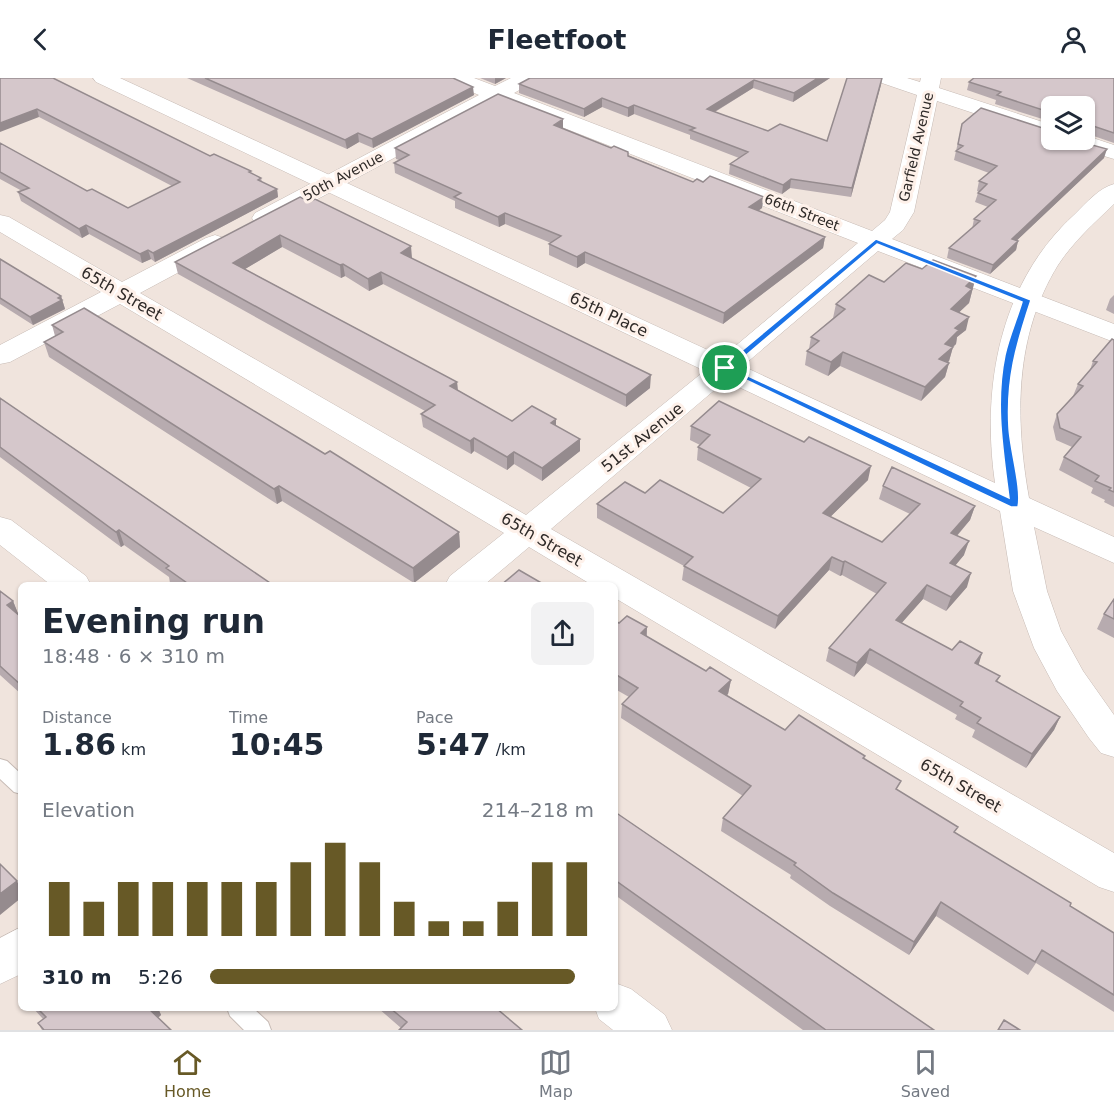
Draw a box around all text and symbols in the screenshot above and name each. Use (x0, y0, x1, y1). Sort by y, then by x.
icon: back (24, 23, 57, 56)
icon: person (1057, 23, 1090, 56)
text: Fleetfoot (488, 24, 626, 55)
street label: Garfield Avenue (896, 91, 936, 203)
map controls (1041, 96, 1095, 150)
button: layers (1041, 96, 1095, 150)
street label: 50th Avenue (300, 148, 386, 204)
street label: 66th Street (762, 190, 842, 234)
street label: 65th Street (78, 263, 166, 324)
street label: 65th Place (567, 288, 651, 341)
pin (699, 342, 750, 393)
icon: arrive (708, 351, 741, 384)
street label: 51st Avenue (598, 399, 687, 476)
street label: 65th Street (498, 509, 586, 570)
text: Evening run (42, 602, 265, 641)
button: share (531, 602, 594, 665)
text: 18:48 · 6 × 310 m (42, 644, 225, 668)
text: Distance (42, 708, 112, 727)
text: Time (229, 708, 268, 727)
text: Pace (416, 708, 453, 727)
text: 1.86 (42, 727, 116, 762)
text: 10:45 (229, 727, 325, 762)
text: 5:47 (416, 727, 491, 762)
text: km (116, 740, 146, 759)
text: /km (491, 740, 526, 759)
street label: 65th Street (917, 755, 1005, 816)
text: Elevation (42, 798, 135, 822)
text: 214–218 m (482, 798, 594, 822)
text: 310 m (42, 965, 112, 989)
text: 5:26 (138, 965, 183, 989)
tab: Home (164, 1046, 211, 1101)
tab: Map (539, 1046, 573, 1101)
tab: Saved (901, 1046, 950, 1101)

